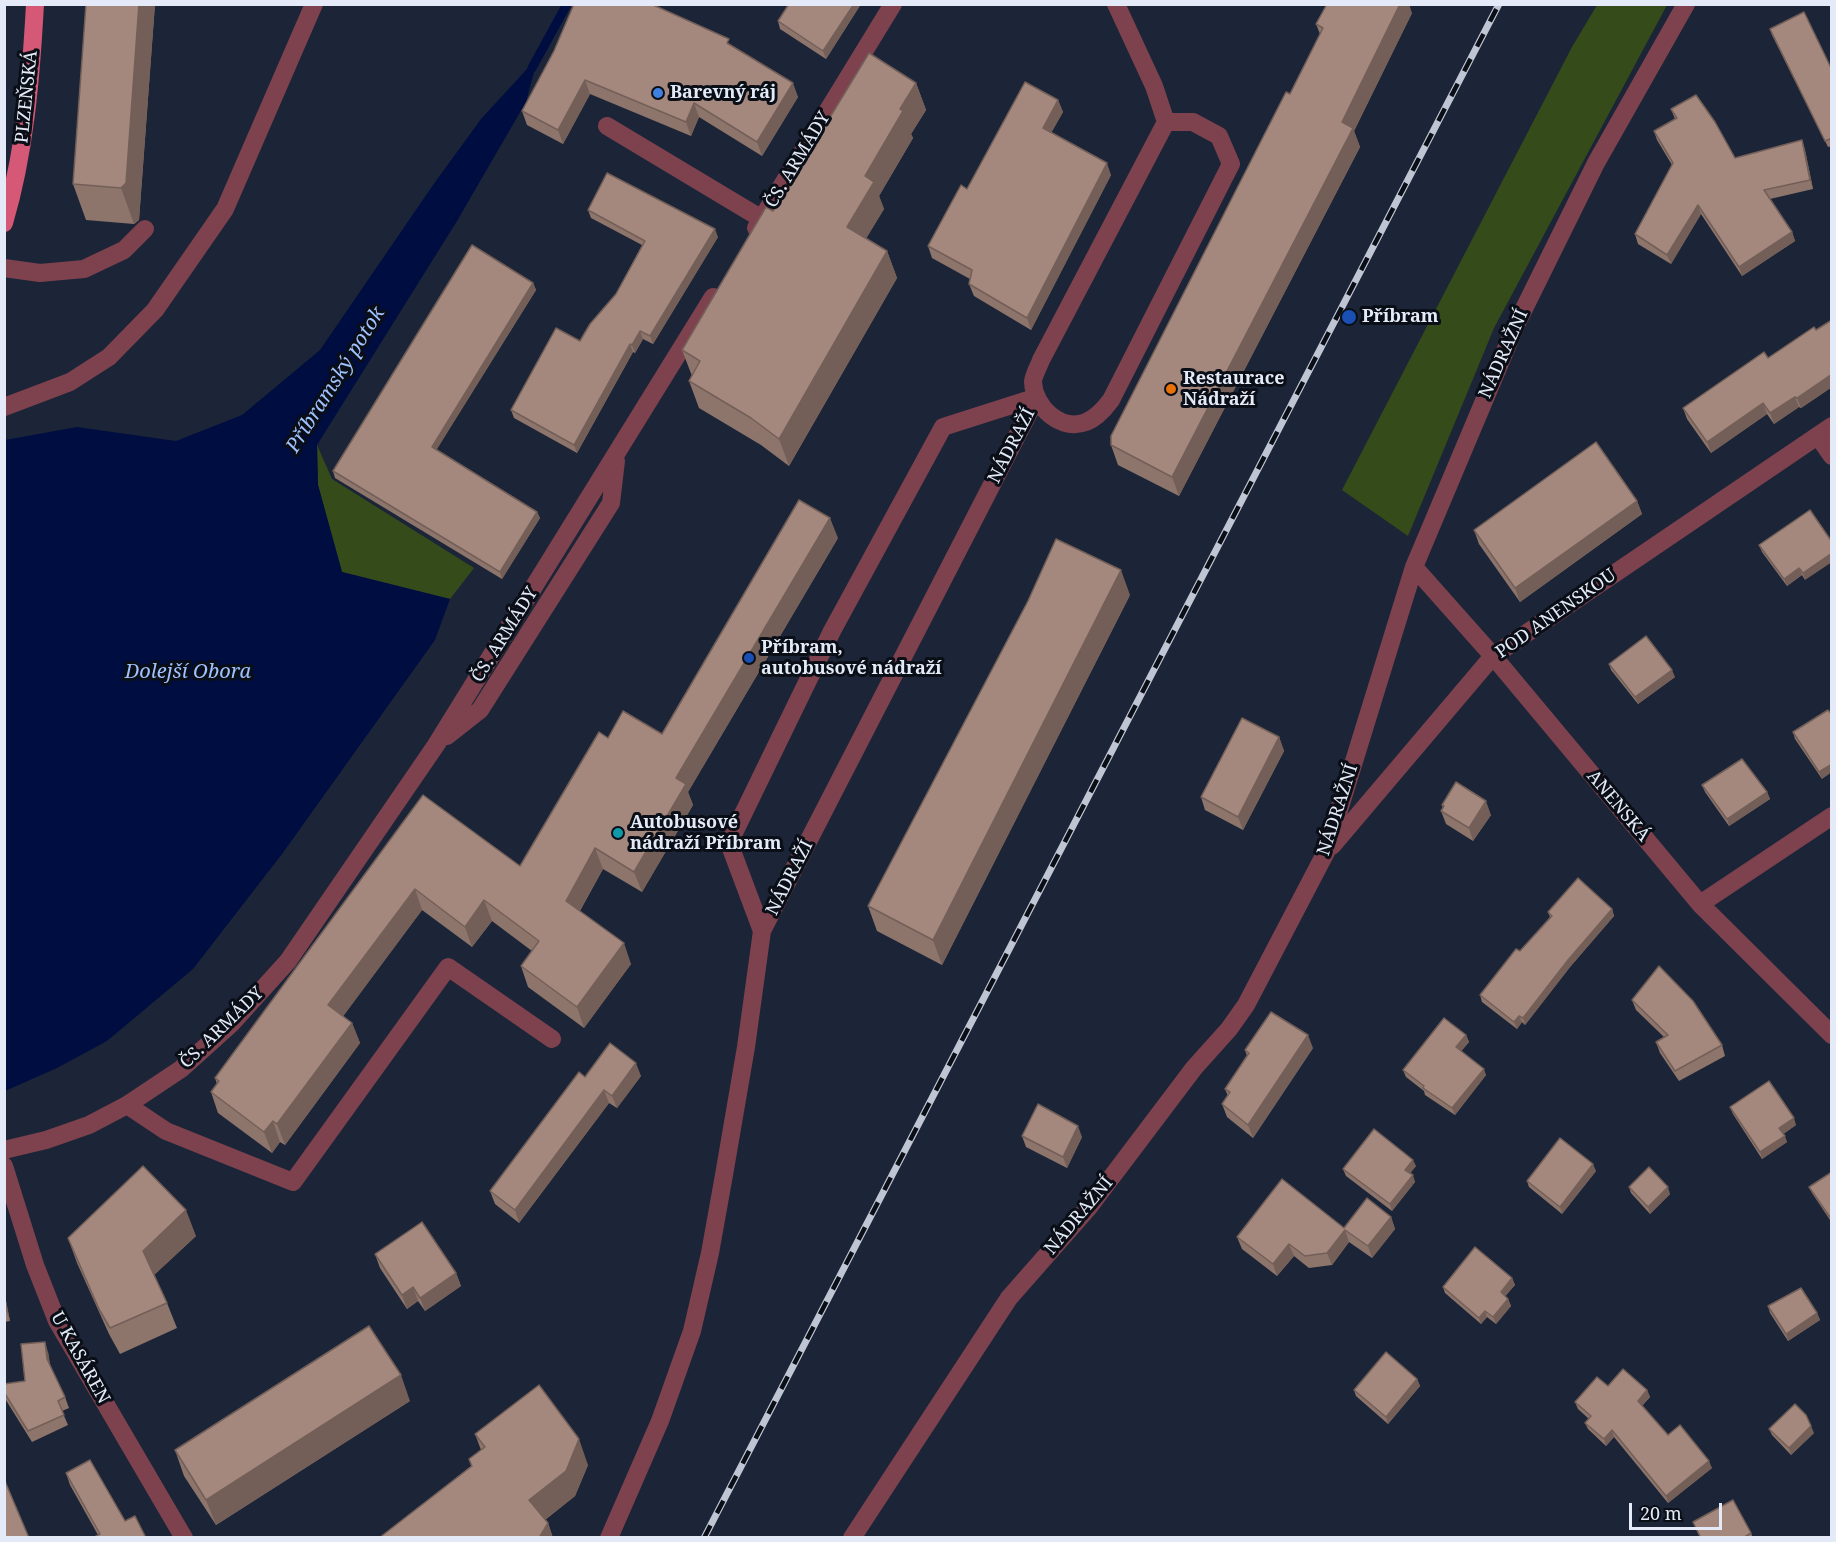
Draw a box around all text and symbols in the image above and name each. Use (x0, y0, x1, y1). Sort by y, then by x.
street label: PLZEŇSKÁ (11, 50, 43, 144)
place label: Barevný ráj (670, 82, 776, 104)
marker: Barevný ráj (651, 86, 665, 100)
street label: ČS. ARMÁDY (761, 108, 835, 212)
water label: Příbramský potok (282, 303, 390, 457)
place label: Příbram (1362, 306, 1439, 328)
street label: NÁDRAŽNÍ (1475, 306, 1533, 402)
marker: Příbram (1340, 308, 1358, 326)
place label: Restaurace Nádraží (1183, 368, 1285, 410)
marker: Restaurace Nádraží (1164, 382, 1178, 396)
street label: NÁDRAŽÍ (984, 405, 1040, 487)
street label: POD ANENSKOU (1492, 565, 1620, 663)
street label: ČS. ARMÁDY (467, 584, 543, 686)
place label: Příbram, autobusové nádraží (761, 637, 942, 680)
marker: Příbram, autobusové nádraží (742, 651, 756, 665)
water label: Dolejší Obora (125, 660, 251, 684)
street label: NÁDRAŽNÍ (1313, 761, 1363, 859)
street label: ANENSKÁ (1582, 766, 1654, 846)
place label: Autobusové nádraží Příbram (630, 812, 781, 854)
marker: Autobusové nádraží Příbram (611, 826, 625, 840)
street label: NÁDRAŽÍ (762, 837, 818, 919)
street label: ČS. ARMÁDY (176, 983, 268, 1073)
street label: NÁDRAŽNÍ (1040, 1173, 1118, 1259)
street label: U KASÁREN (46, 1308, 114, 1408)
scale bar (1632, 1491, 1725, 1529)
text: 20 m (1640, 1501, 1682, 1525)

